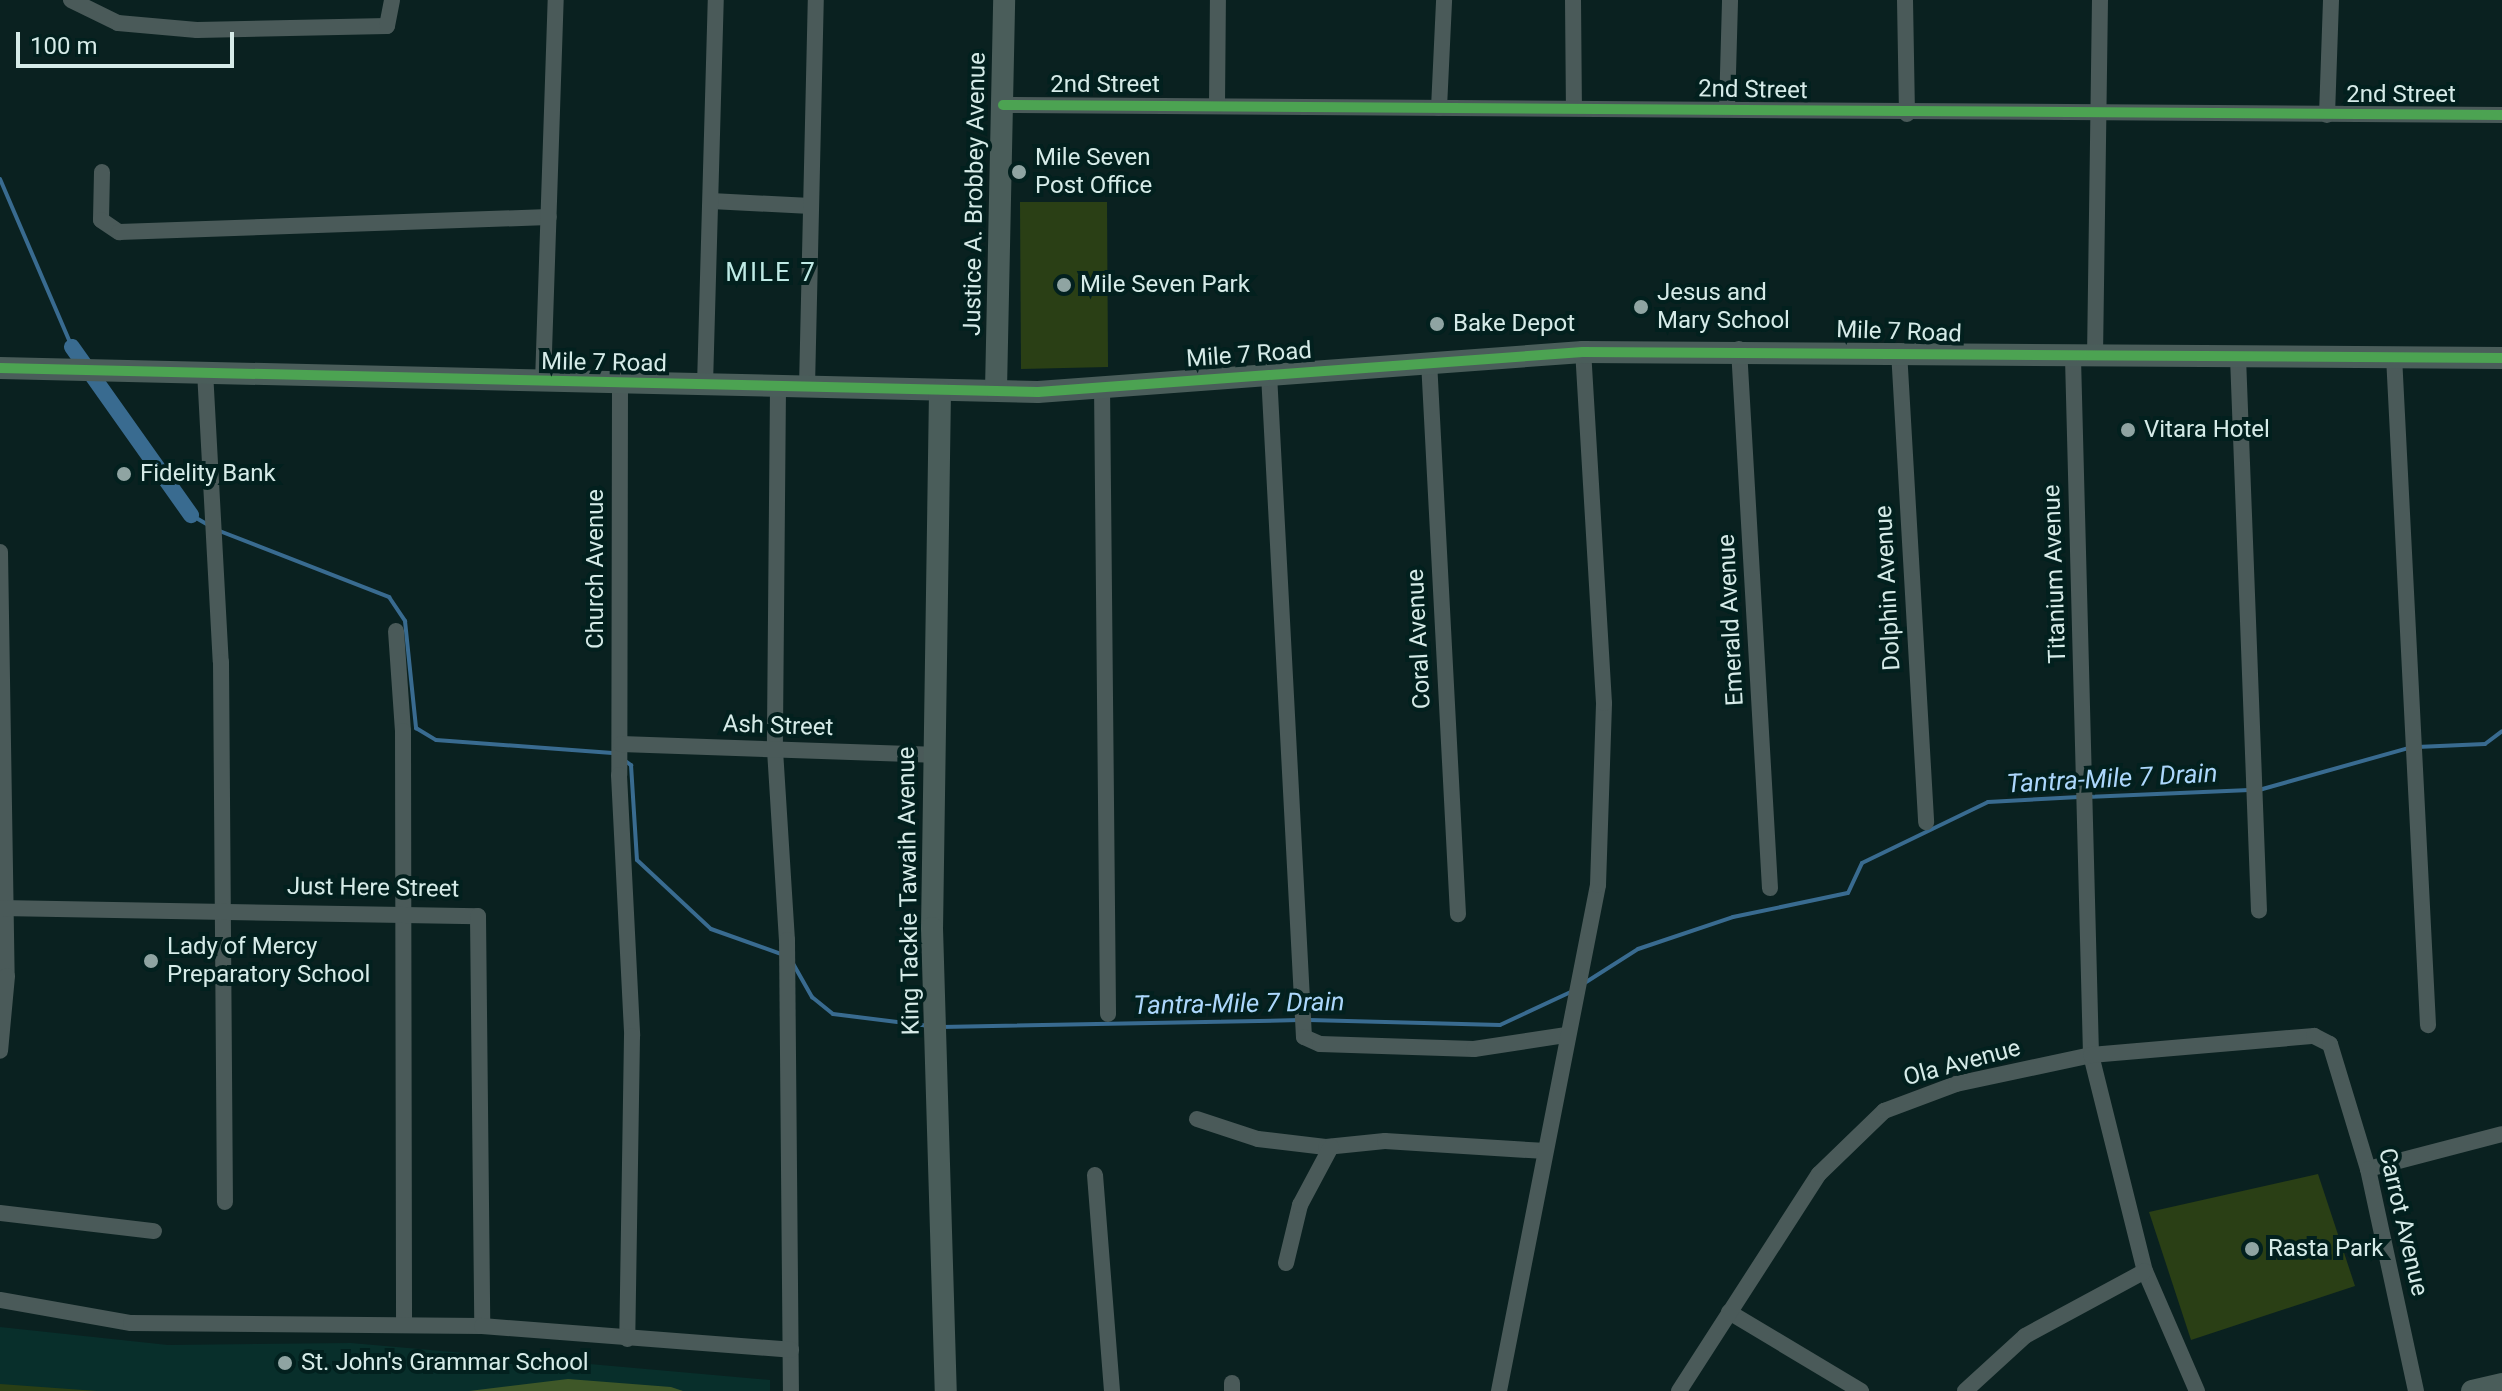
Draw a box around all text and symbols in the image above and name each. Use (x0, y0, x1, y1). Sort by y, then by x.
scale bar (20, 16, 238, 66)
text: 100 m (30, 32, 97, 60)
street label: Justice A. Brobbey Avenue (958, 52, 992, 336)
street label: 2nd Street (1050, 71, 1160, 99)
street label: 2nd Street (1698, 75, 1808, 105)
street label: 2nd Street (2346, 81, 2456, 109)
place label: Mile Seven Post Office (1035, 144, 1152, 200)
marker: Mile Seven Post Office (1010, 163, 1028, 181)
district label: MILE 7 (725, 257, 817, 289)
place label: Mile Seven Park (1080, 271, 1250, 299)
marker: Mile Seven Park (1055, 276, 1073, 294)
place label: Jesus and Mary School (1657, 279, 1790, 335)
marker: Jesus and Mary School (1632, 298, 1650, 316)
place label: Bake Depot (1453, 310, 1575, 338)
marker: Bake Depot (1428, 315, 1446, 333)
street label: Mile 7 Road (1836, 315, 1962, 349)
street label: Mile 7 Road (1185, 336, 1313, 374)
street label: Mile 7 Road (541, 348, 667, 378)
place label: Vitara Hotel (2144, 416, 2270, 444)
marker: Vitara Hotel (2119, 421, 2137, 439)
place label: Fidelity Bank (140, 460, 276, 488)
marker: Fidelity Bank (115, 465, 133, 483)
street label: Titanium Avenue (2037, 484, 2073, 664)
street label: Church Avenue (582, 489, 610, 649)
street label: Dolphin Avenue (1869, 505, 1907, 671)
street label: Emerald Avenue (1712, 533, 1750, 707)
street label: Coral Avenue (1401, 568, 1437, 710)
street label: Ash Street (722, 710, 834, 742)
street label: King Tackie Tawaih Avenue (892, 746, 926, 1036)
water label: Tantra-Mile 7 Drain (2006, 758, 2218, 800)
street label: Just Here Street (287, 872, 459, 904)
place label: Lady of Mercy Preparatory School (167, 933, 370, 989)
marker: Lady of Mercy Preparatory School (142, 952, 160, 970)
water label: Tantra-Mile 7 Drain (1133, 987, 1345, 1021)
street label: Ola Avenue (1900, 1034, 2024, 1092)
street label: Carrot Avenue (2372, 1145, 2434, 1299)
place label: Rasta Park (2268, 1235, 2383, 1263)
marker: Rasta Park (2243, 1240, 2261, 1258)
place label: St. John's Grammar School (301, 1349, 589, 1377)
marker: St. John's Grammar School (276, 1354, 294, 1372)

